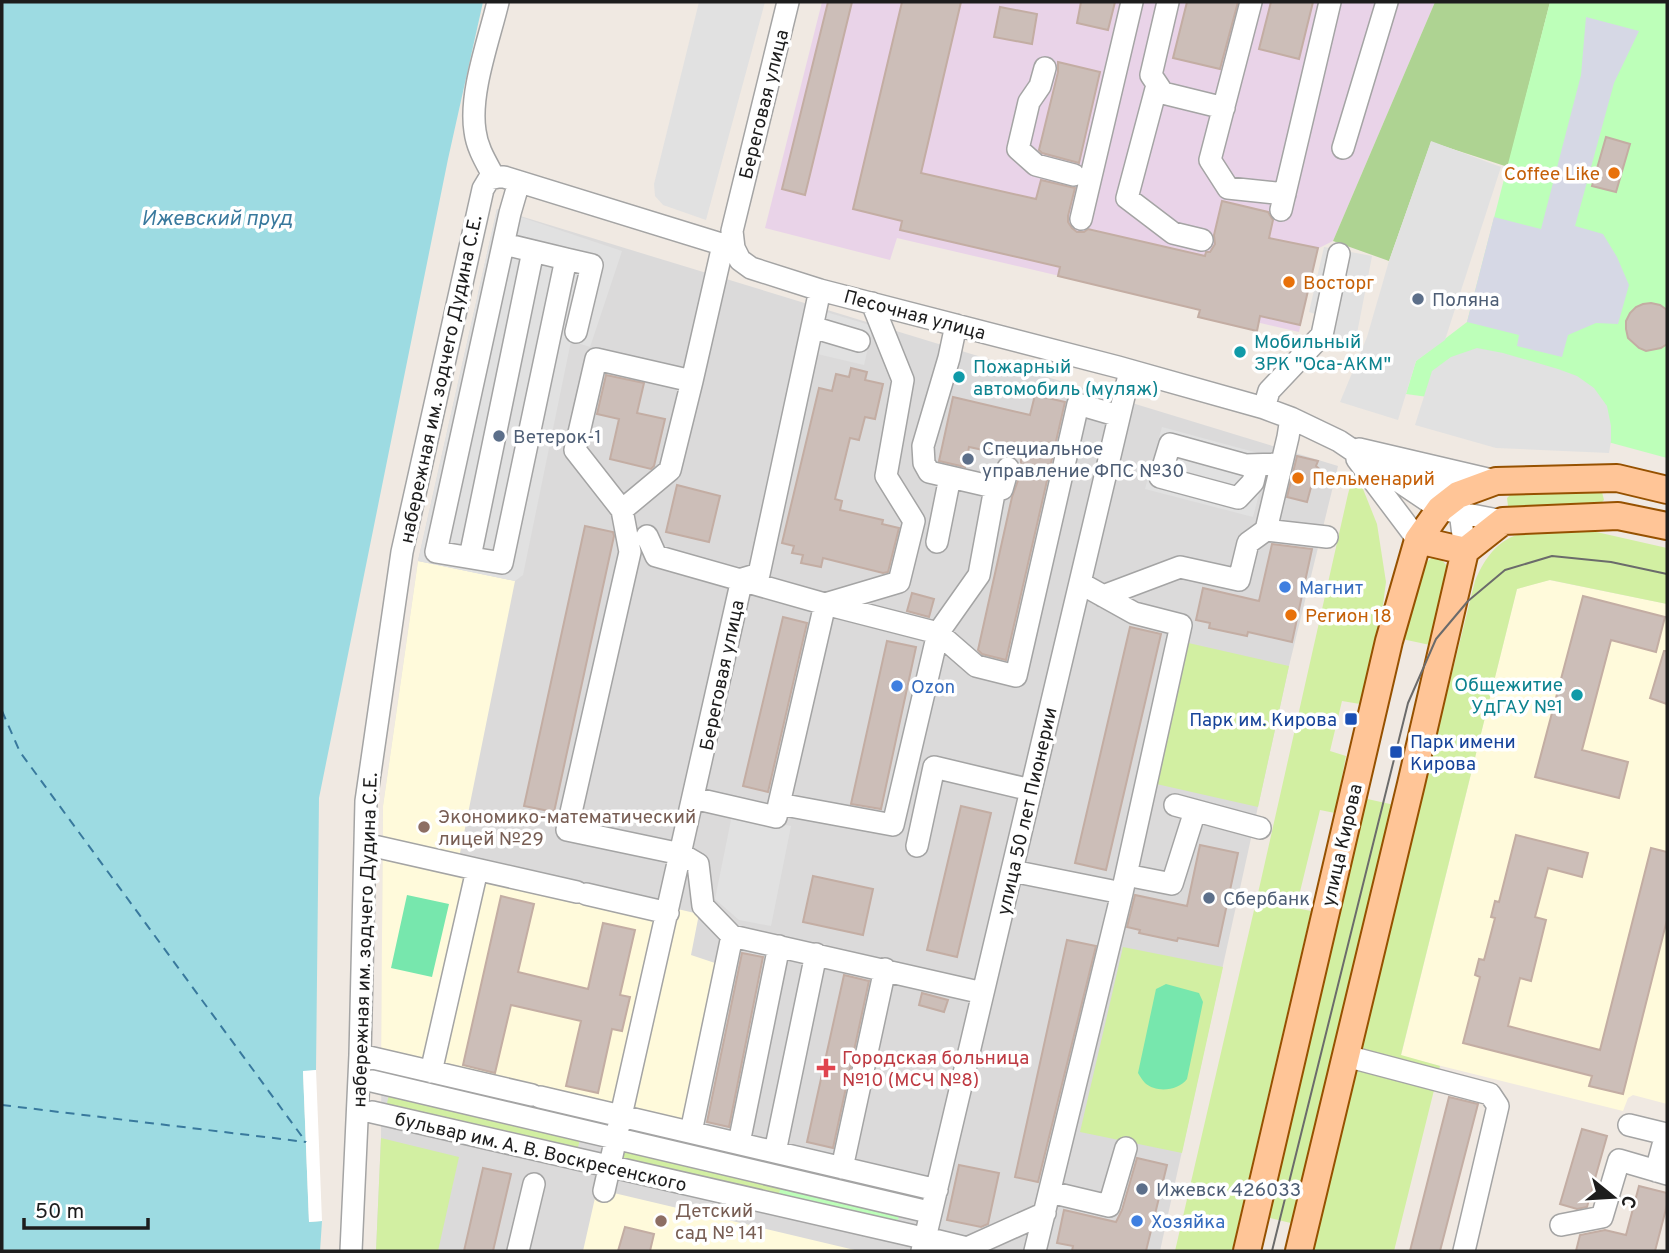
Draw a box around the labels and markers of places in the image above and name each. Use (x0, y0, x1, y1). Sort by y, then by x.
place label: Coffee Like (1504, 163, 1600, 187)
marker: Coffee Like (1606, 165, 1622, 181)
place label: Восторг (1303, 272, 1374, 296)
marker: Восторг (1281, 274, 1297, 290)
place label: Поляна (1432, 289, 1499, 313)
marker: Поляна (1410, 291, 1426, 307)
place label: Мобильный ЗРК "Оса-АКМ" (1254, 331, 1391, 377)
marker: Мобильный ЗРК "Оса-АКМ" (1232, 344, 1248, 360)
place label: Пожарный автомобиль (муляж) (973, 356, 1159, 402)
marker: Пожарный автомобиль (муляж) (951, 369, 967, 385)
place label: Ветерок-1 (513, 426, 602, 450)
marker: Ветерок-1 (491, 428, 507, 444)
place label: Специальное управление ФПС №30 (982, 438, 1184, 484)
marker: Специальное управление ФПС №30 (960, 451, 976, 467)
place label: Пельменарий (1312, 468, 1435, 492)
marker: Пельменарий (1290, 470, 1306, 486)
place label: Магнит (1299, 577, 1364, 601)
marker: Магнит (1277, 579, 1293, 595)
place label: Регион 18 (1305, 605, 1392, 629)
marker: Регион 18 (1283, 607, 1299, 623)
place label: Общежитие УдГАУ №1 (1454, 674, 1563, 720)
place label: Ozon (911, 676, 955, 700)
marker: Ozon (889, 678, 905, 694)
marker: Общежитие УдГАУ №1 (1569, 687, 1585, 703)
place label: Парк им. Кирова (1189, 709, 1337, 733)
marker: Парк им. Кирова (1343, 711, 1359, 727)
place label: Парк имени Кирова (1410, 731, 1516, 777)
marker: Парк имени Кирова (1388, 744, 1404, 760)
place label: Экономико-математический лицей №29 (438, 806, 696, 852)
marker: Экономико-математический лицей №29 (416, 819, 432, 835)
place label: Сбербанк (1223, 888, 1310, 912)
marker: Сбербанк (1201, 890, 1217, 906)
place label: Городская больница №10 (МСЧ №8) (842, 1047, 1029, 1093)
marker: Городская больница №10 (МСЧ №8) (816, 1058, 836, 1078)
place label: Ижевск 426033 (1156, 1179, 1301, 1203)
marker: Ижевск 426033 (1134, 1181, 1150, 1197)
place label: Детский сад № 141 (675, 1200, 764, 1246)
place label: Хозяйка (1151, 1211, 1225, 1235)
marker: Детский сад № 141 (653, 1213, 669, 1229)
marker: Хозяйка (1129, 1213, 1145, 1229)

